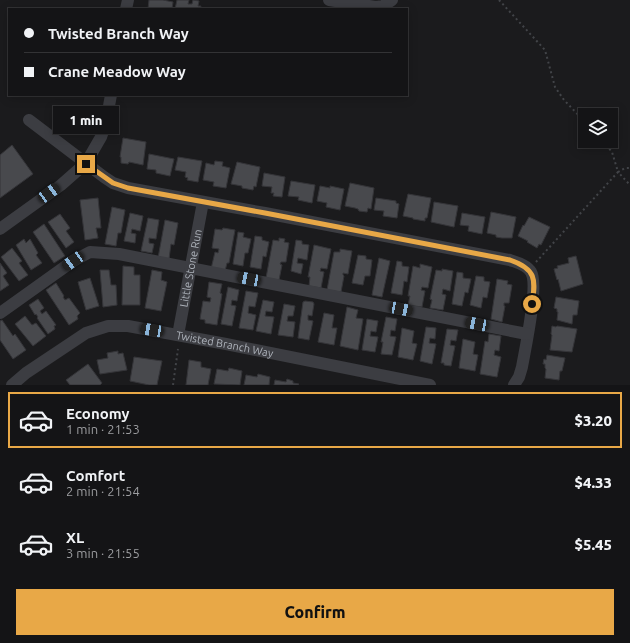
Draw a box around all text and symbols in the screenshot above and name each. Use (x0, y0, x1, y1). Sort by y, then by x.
text: Twisted Branch Way (48, 25, 189, 42)
text: Crane Meadow Way (48, 63, 186, 80)
callout: 1 min (53, 106, 119, 134)
map controls (578, 108, 618, 148)
button: layers (578, 108, 618, 148)
text: 1 min (69, 113, 103, 127)
route end (77, 155, 95, 173)
car (36, 181, 62, 205)
street label: Little Stone Run (177, 228, 204, 308)
car (60, 249, 86, 273)
car (236, 271, 262, 287)
route start (523, 295, 541, 313)
car (388, 301, 414, 317)
car (464, 316, 490, 332)
car (139, 322, 165, 338)
street label: Twisted Branch Way (175, 329, 275, 359)
icon: car (18, 402, 54, 438)
text: Economy (66, 405, 130, 422)
text: $3.20 (574, 412, 612, 429)
text: 1 min · 21:53 (66, 422, 140, 436)
icon: car (18, 464, 54, 500)
text: Comfort (66, 467, 125, 484)
text: $4.33 (574, 474, 612, 491)
text: 2 min · 21:54 (66, 484, 140, 498)
icon: car (18, 526, 54, 562)
text: XL (66, 529, 84, 546)
text: $5.45 (574, 536, 612, 553)
text: 3 min · 21:55 (66, 546, 140, 560)
button: Confirm (16, 589, 614, 635)

